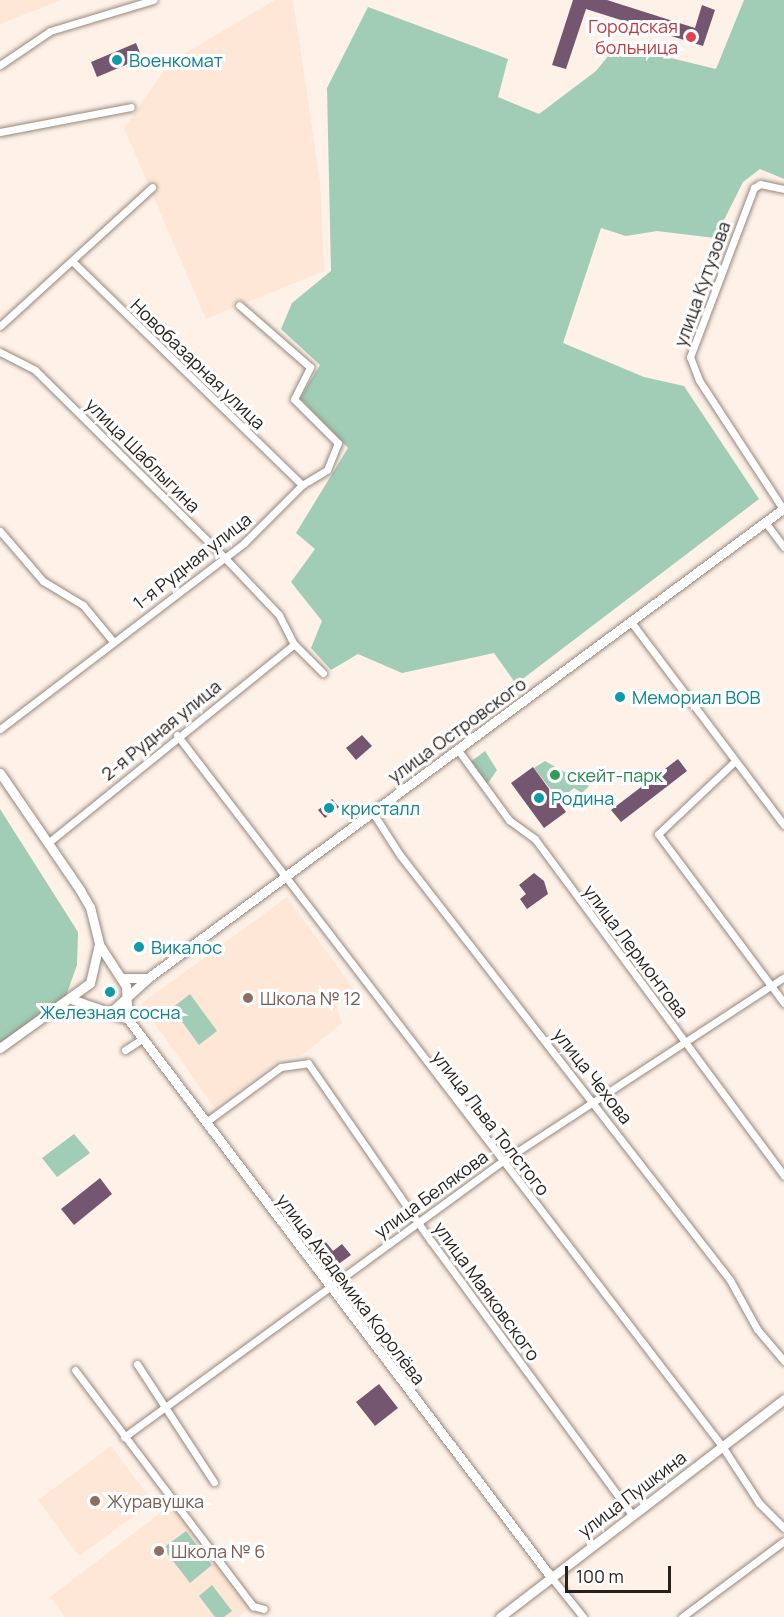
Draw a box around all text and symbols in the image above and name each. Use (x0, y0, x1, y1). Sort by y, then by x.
place label: Городская больница (588, 16, 678, 58)
marker: Городская больница (682, 28, 700, 46)
place label: Военкомат (129, 49, 223, 71)
marker: Военкомат (110, 53, 124, 67)
street label: улица Кутузова (669, 218, 735, 350)
street label: Новобазарная улица (126, 294, 270, 434)
street label: улица Шаблыгина (81, 393, 205, 517)
street label: 1-я Рудная улица (129, 508, 255, 614)
street label: улица Островского (384, 673, 530, 787)
street label: 2-я Рудная улица (97, 675, 225, 785)
place label: Мемориал ВОВ (632, 686, 760, 708)
marker: Мемориал ВОВ (613, 690, 627, 704)
place label: скейт-парк (567, 764, 663, 786)
marker: скейт-парк (548, 768, 562, 782)
place label: Родина (551, 787, 614, 809)
marker: Родина (532, 791, 546, 805)
place label: кристалл (341, 797, 420, 819)
marker: кристалл (322, 801, 336, 815)
street label: улица Лермонтова (579, 880, 693, 1022)
place label: Викалос (151, 936, 222, 958)
marker: Викалос (132, 940, 146, 954)
marker: Железная сосна (103, 985, 117, 999)
place label: Школа № 12 (260, 987, 360, 1009)
marker: Школа № 12 (241, 991, 255, 1005)
place label: Железная сосна (40, 1001, 180, 1023)
street label: улица Чехова (549, 1024, 637, 1128)
street label: улица Льва Толстого (428, 1046, 554, 1200)
street label: улица Белякова (370, 1146, 492, 1242)
street label: улица Академика Королёва (272, 1189, 430, 1389)
street label: улица Маяковского (429, 1217, 545, 1365)
street label: улица Пушкина (574, 1446, 690, 1542)
place label: Журавушка (107, 1490, 204, 1512)
marker: Журавушка (88, 1494, 102, 1508)
place label: Школа № 6 (171, 1540, 265, 1562)
marker: Школа № 6 (152, 1544, 166, 1558)
scale bar (568, 1554, 674, 1592)
text: 100 m (576, 1564, 624, 1588)

